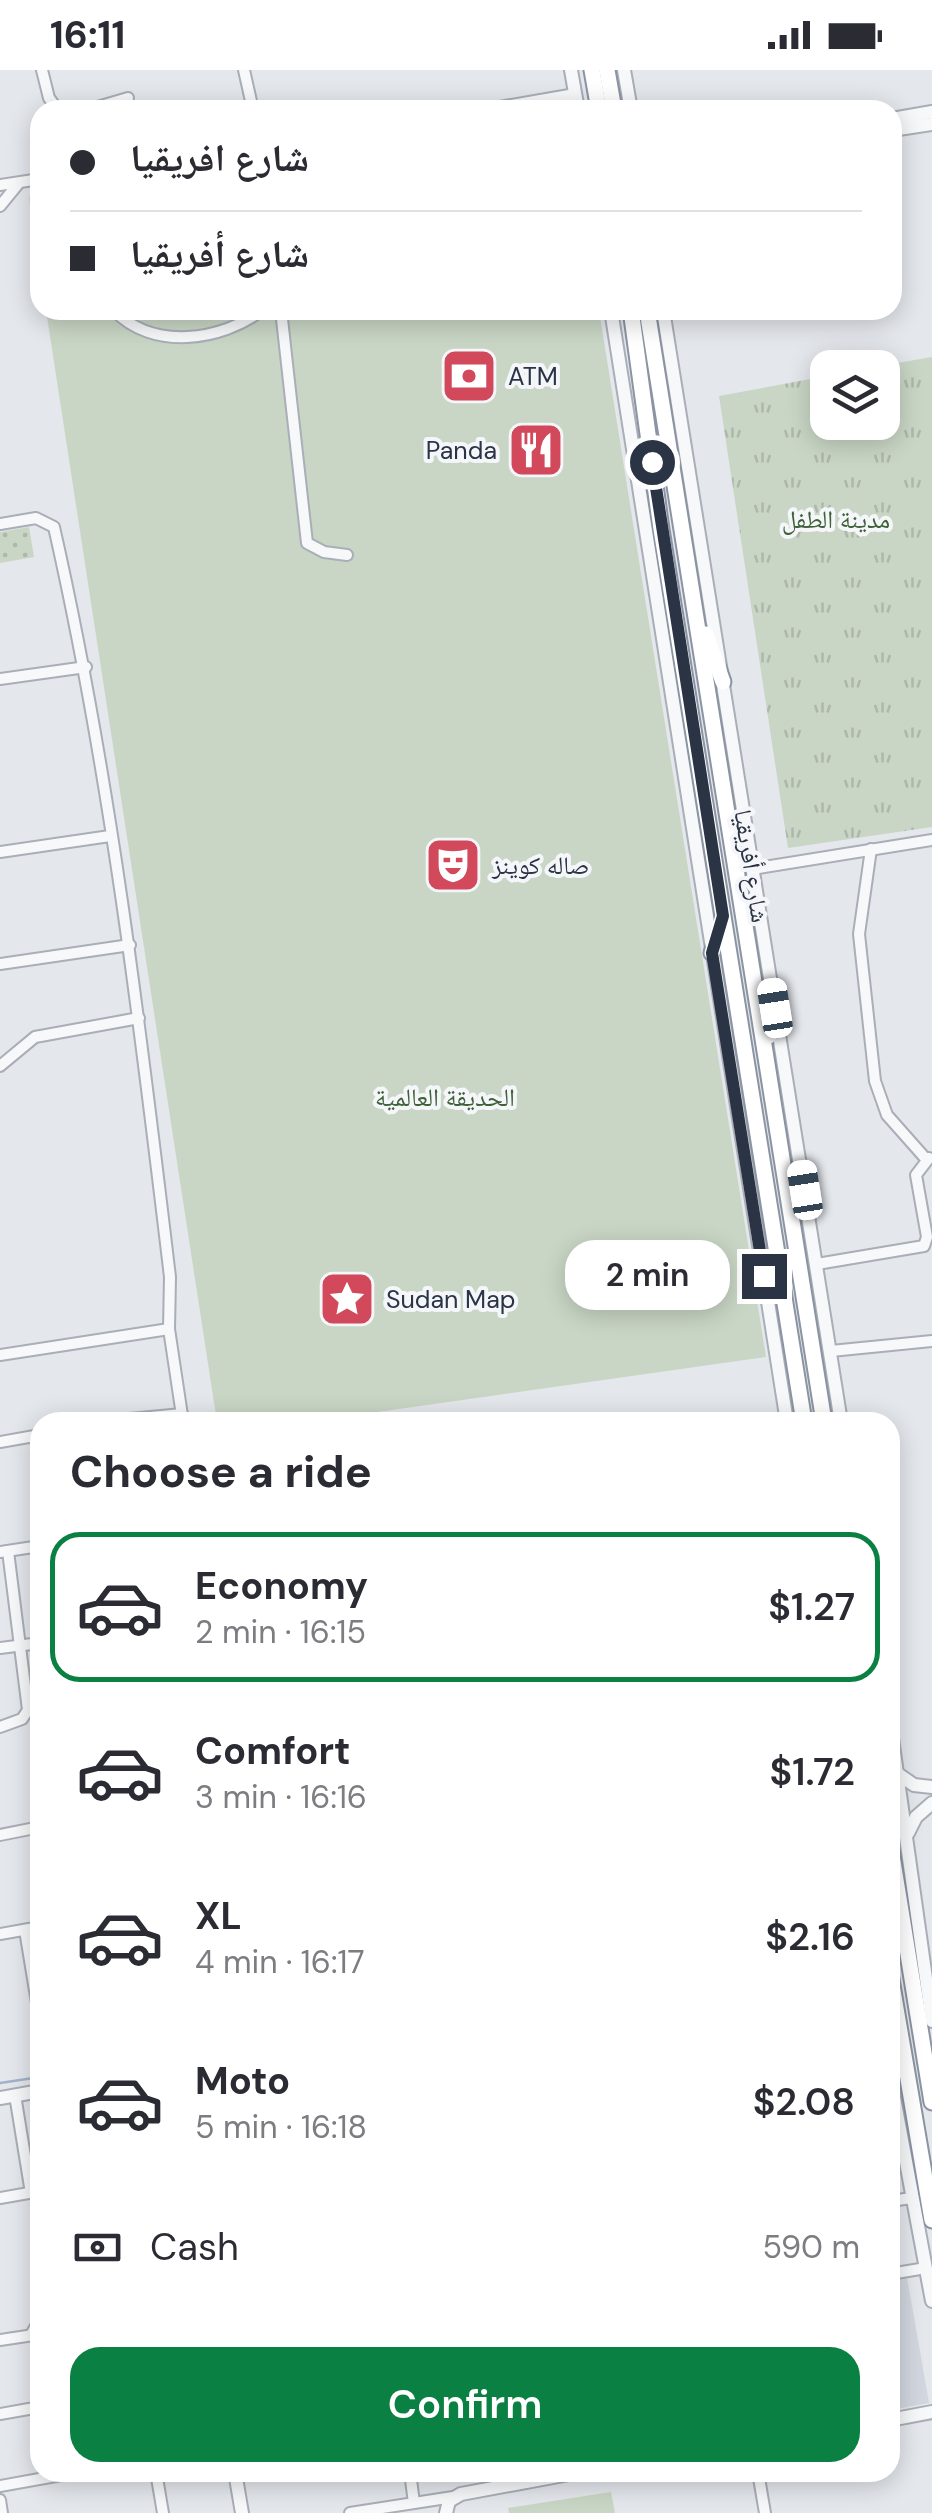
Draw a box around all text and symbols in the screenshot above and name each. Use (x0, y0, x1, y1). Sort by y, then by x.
text: 16:11 (50, 10, 125, 60)
text: شارع افريقيا (130, 133, 309, 183)
text: شارع أفريقيا (130, 229, 309, 279)
bank icon: ATM (439, 346, 499, 406)
map controls (810, 350, 900, 440)
button: layers (810, 350, 900, 440)
place label: ATM (508, 360, 558, 393)
restaurant icon: Panda (506, 420, 566, 480)
place label: Panda (426, 434, 497, 467)
route start (630, 440, 675, 485)
park label: مدينة الطفل (782, 503, 890, 536)
street label: شارع أفريقيا (726, 807, 777, 925)
theatre icon: صاله كوينز (423, 835, 483, 895)
place label: صاله كوينز (491, 849, 589, 882)
car (755, 976, 795, 1040)
park label: الحديقة العالمية (375, 1081, 515, 1114)
car (785, 1158, 825, 1222)
callout: 2 min (564, 1241, 729, 1311)
text: 2 min (606, 1254, 689, 1296)
route end (742, 1254, 787, 1299)
place icon: Sudan Map (317, 1269, 377, 1329)
place label: Sudan Map (386, 1283, 515, 1316)
text: Choose a ride (70, 1442, 372, 1501)
text: Economy (195, 1561, 368, 1611)
icon: car (75, 1562, 165, 1652)
text: $1.27 (768, 1582, 855, 1632)
text: 2 min · 16:15 (195, 1611, 366, 1653)
text: Comfort (195, 1726, 351, 1776)
icon: car (75, 1727, 165, 1817)
text: $1.72 (770, 1747, 855, 1797)
text: 3 min · 16:16 (195, 1776, 367, 1818)
text: XL (195, 1891, 242, 1941)
icon: car (75, 1892, 165, 1982)
text: $2.16 (765, 1912, 855, 1962)
text: 4 min · 16:17 (195, 1941, 364, 1983)
text: Moto (195, 2056, 290, 2106)
icon: car (75, 2057, 165, 2147)
text: $2.08 (753, 2077, 855, 2127)
text: 5 min · 16:18 (195, 2106, 367, 2148)
icon: cash (70, 2220, 125, 2275)
text: Cash (150, 2222, 239, 2272)
text: 590 m (762, 2226, 860, 2268)
button: Confirm (70, 2347, 860, 2462)

